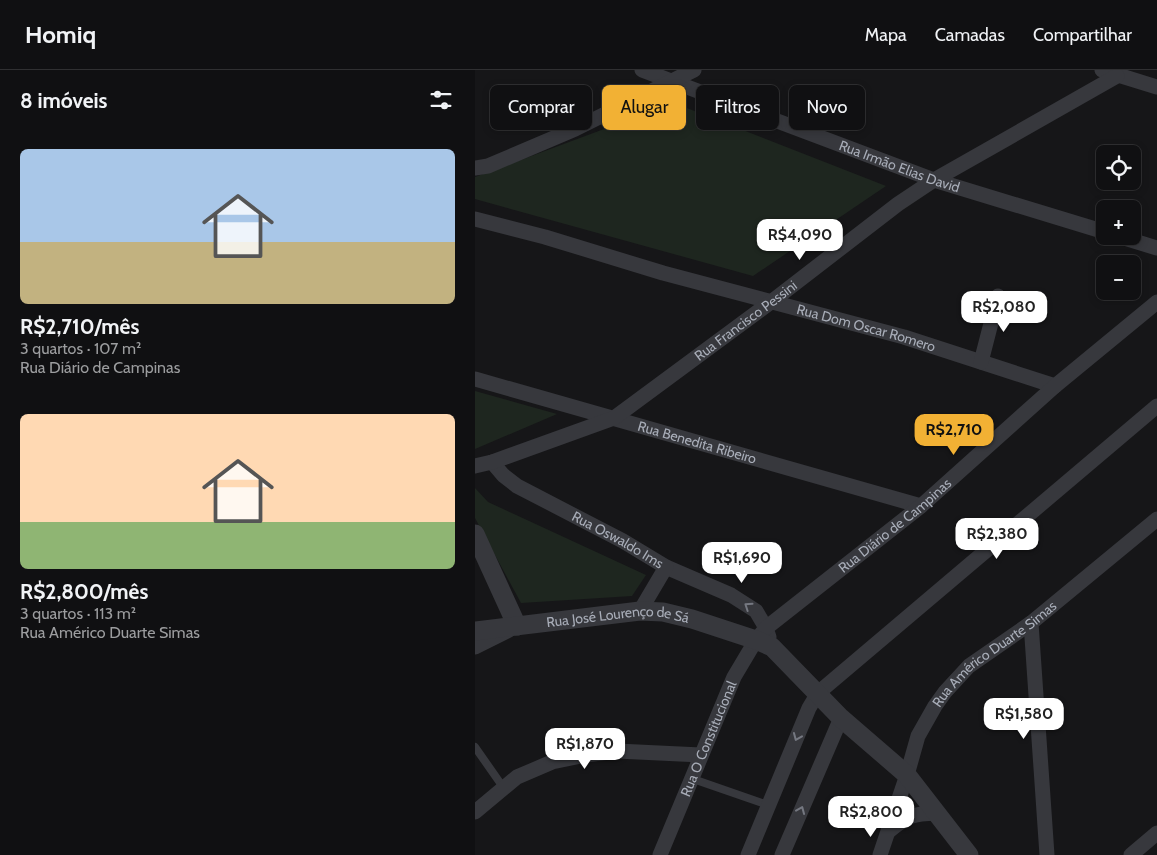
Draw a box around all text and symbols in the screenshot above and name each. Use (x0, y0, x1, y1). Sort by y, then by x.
text: Homiq (25, 20, 96, 49)
text: Mapa (865, 24, 907, 46)
text: Camadas (935, 24, 1005, 46)
text: Compartilhar (1033, 24, 1132, 46)
chip: Comprar (490, 85, 592, 130)
chip: Alugar (602, 85, 686, 130)
chip: Filtros (696, 85, 779, 130)
chip: Novo (789, 85, 865, 130)
icon: filters (427, 86, 455, 114)
text: 8 imóveis (20, 88, 107, 113)
street label: Rua Irmão Elias David (837, 136, 962, 196)
map controls (1096, 145, 1141, 300)
button: locate (1096, 145, 1141, 190)
icon: home (193, 181, 283, 271)
button: + (1096, 200, 1141, 245)
pin: R$4,090 (754, 218, 846, 261)
text: R$4,090 (768, 225, 832, 244)
button: − (1096, 255, 1141, 300)
street label: Rua Francisco Pessini (691, 276, 801, 365)
pin: R$2,080 (958, 290, 1050, 333)
text: R$2,080 (972, 297, 1036, 316)
street label: Rua Dom Oscar Romero (795, 300, 938, 356)
text: R$2,710/mês (20, 314, 139, 339)
text: 3 quartos · 107 m² (20, 339, 141, 358)
text: Rua Diário de Campinas (20, 358, 180, 377)
pin: R$2,710 (908, 414, 1000, 456)
street label: Rua Benedita Ribeiro (636, 417, 759, 468)
text: R$2,710 (926, 420, 982, 439)
icon: home (193, 446, 283, 536)
street label: Rua Diário de Campinas (835, 474, 955, 577)
street label: Rua Oswaldo Ims (569, 507, 667, 573)
pin: R$2,380 (951, 518, 1043, 560)
text: R$2,380 (966, 524, 1028, 543)
pin: R$1,690 (696, 542, 788, 584)
text: R$1,690 (713, 548, 771, 567)
text: R$2,800/mês (20, 579, 148, 604)
street label: Rua Américo Duarte Simas (928, 597, 1060, 711)
street label: Rua José Lourenço de Sá (545, 602, 691, 631)
one-way arrow (745, 603, 754, 612)
text: 3 quartos · 113 m² (20, 604, 136, 623)
text: Rua Américo Duarte Simas (20, 623, 200, 642)
street label: Rua O Constitucional (676, 677, 741, 799)
pin: R$1,580 (978, 698, 1070, 740)
text: R$1,580 (995, 704, 1053, 723)
pin: R$1,870 (539, 728, 631, 770)
one-way arrow (793, 732, 804, 741)
text: R$1,870 (556, 734, 614, 753)
pin: R$2,800 (825, 796, 917, 838)
text: R$2,800 (839, 802, 903, 821)
one-way arrow (795, 806, 806, 815)

